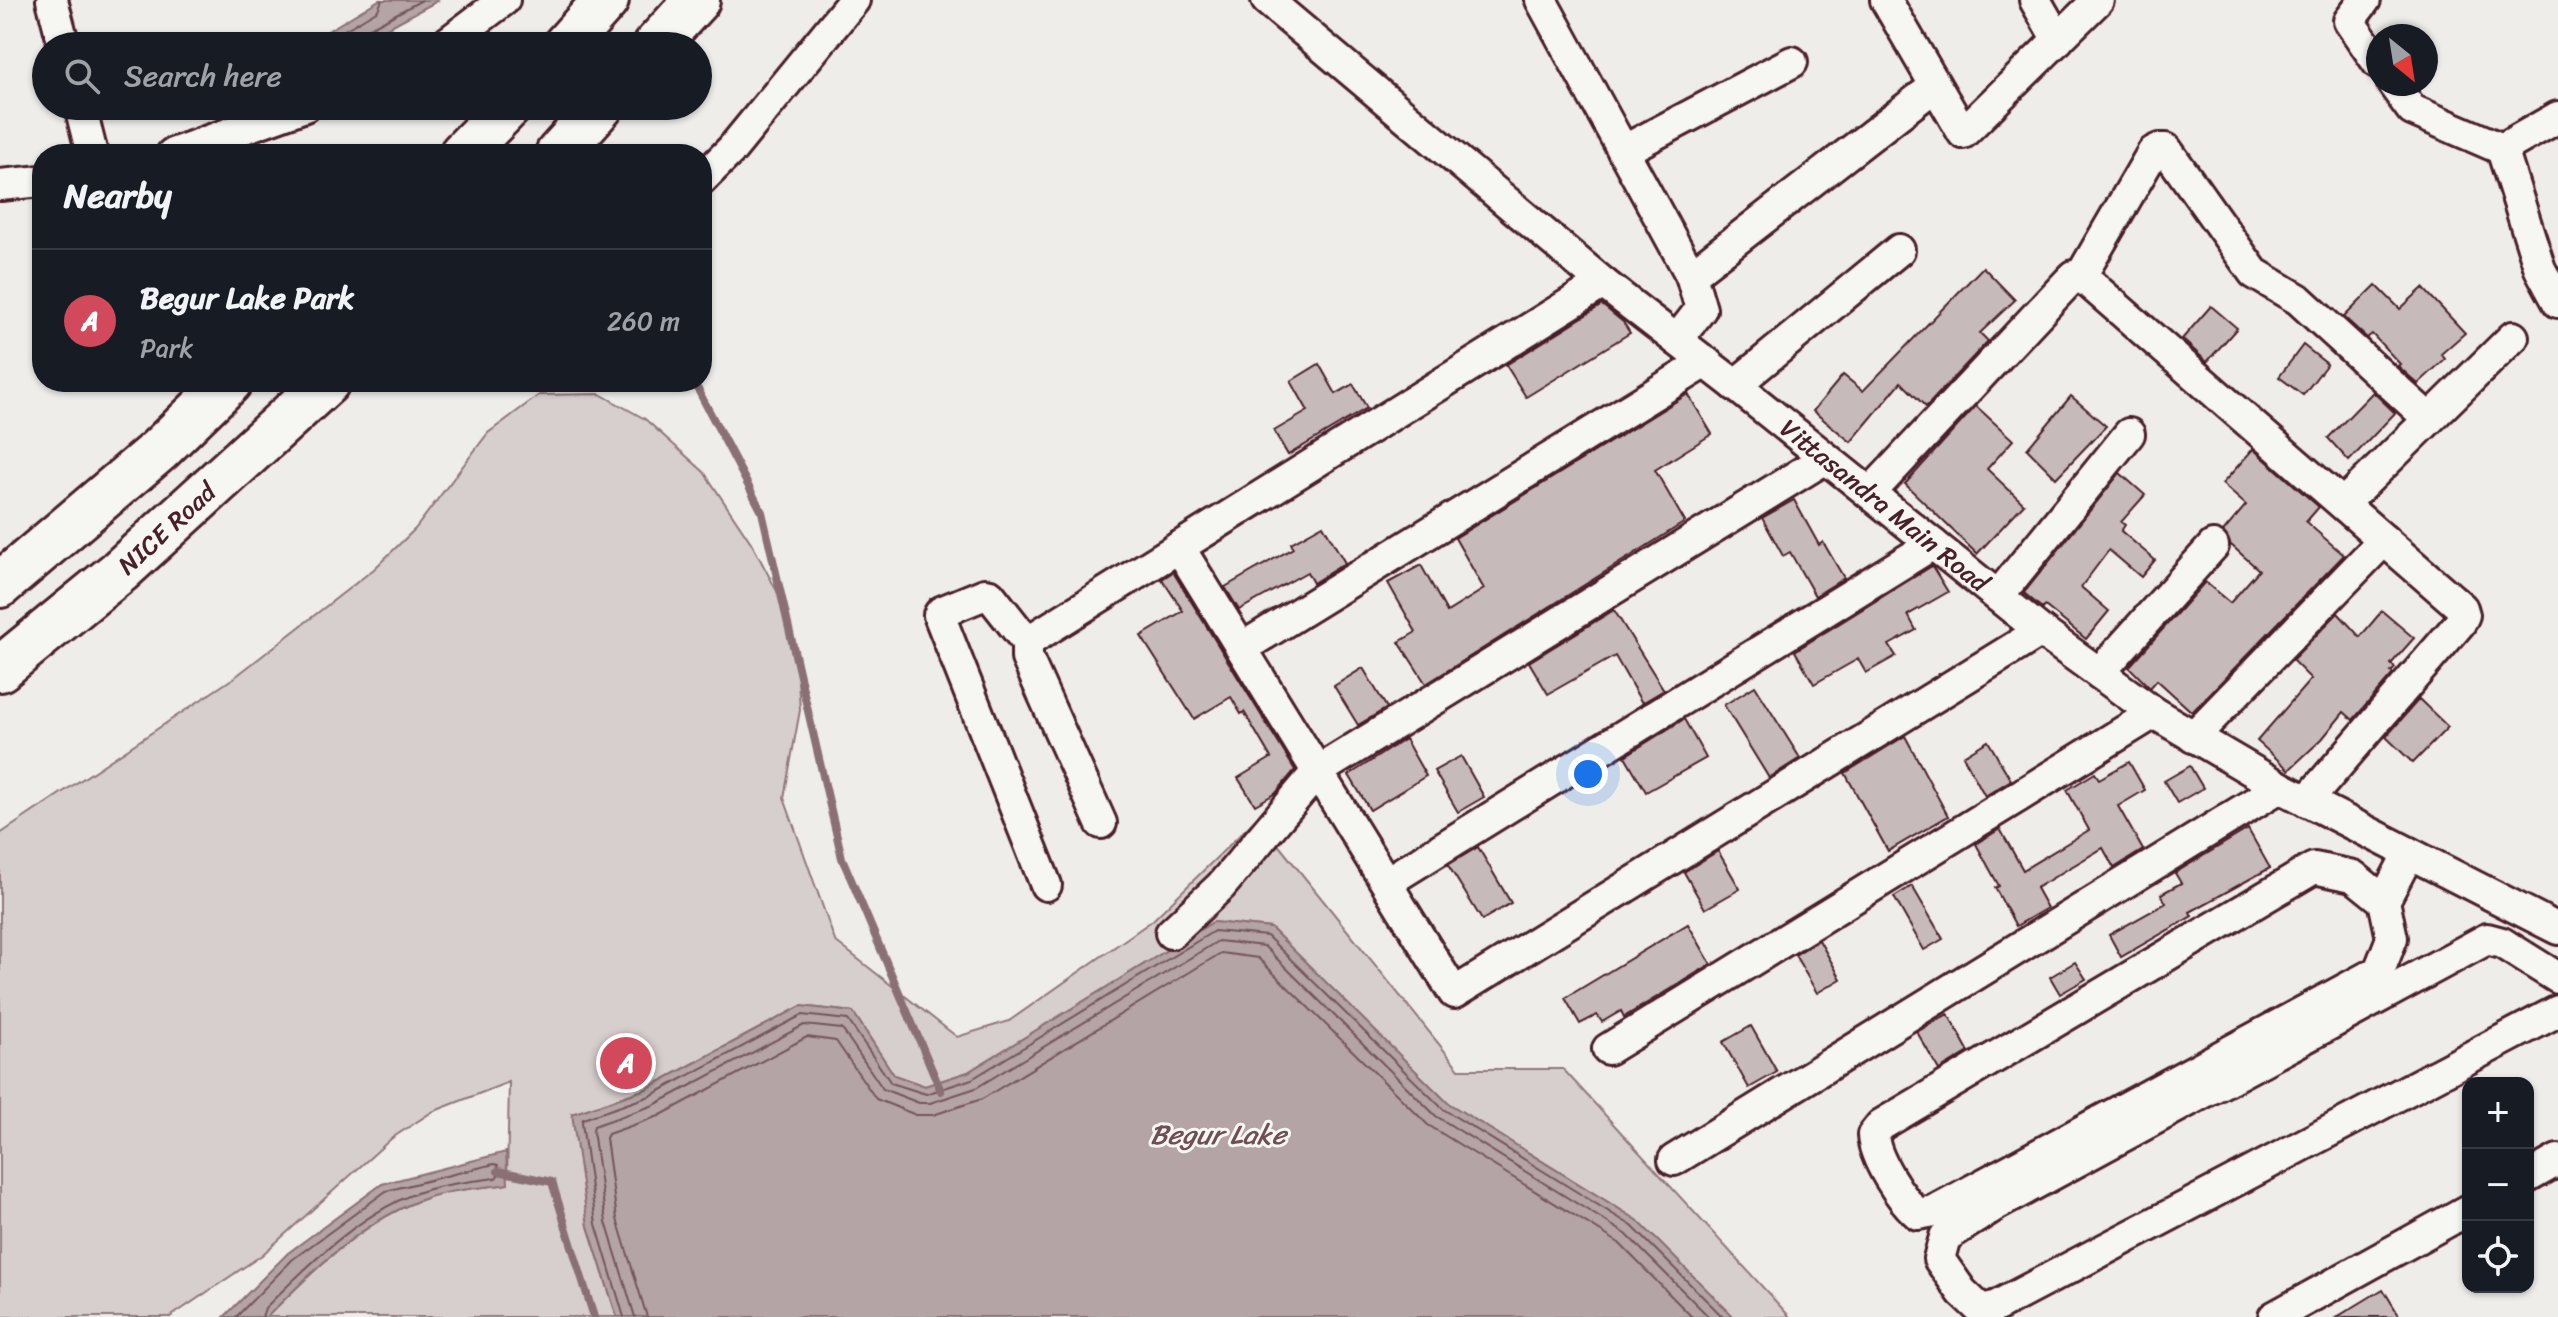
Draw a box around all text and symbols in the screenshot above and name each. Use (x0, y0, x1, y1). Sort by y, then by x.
north arrow (2366, 24, 2438, 96)
search box (32, 32, 712, 120)
text: Search here (124, 49, 282, 103)
icon: search (60, 54, 104, 98)
text: Nearby (64, 166, 172, 226)
text: Begur Lake Park (140, 271, 354, 325)
text: A (81, 298, 99, 344)
text: 260 m (607, 298, 680, 344)
text: Park (140, 325, 193, 371)
street label: Vittasandra Main Road (1769, 406, 2001, 606)
street label: NICE Road (106, 469, 229, 586)
your location (1568, 754, 1608, 794)
pin: A (600, 1033, 652, 1093)
map controls (2462, 1077, 2534, 1293)
button: + (2462, 1077, 2534, 1149)
water label: Begur Lake (1150, 1110, 1289, 1159)
button: − (2462, 1149, 2534, 1221)
button: locate (2462, 1221, 2534, 1293)

